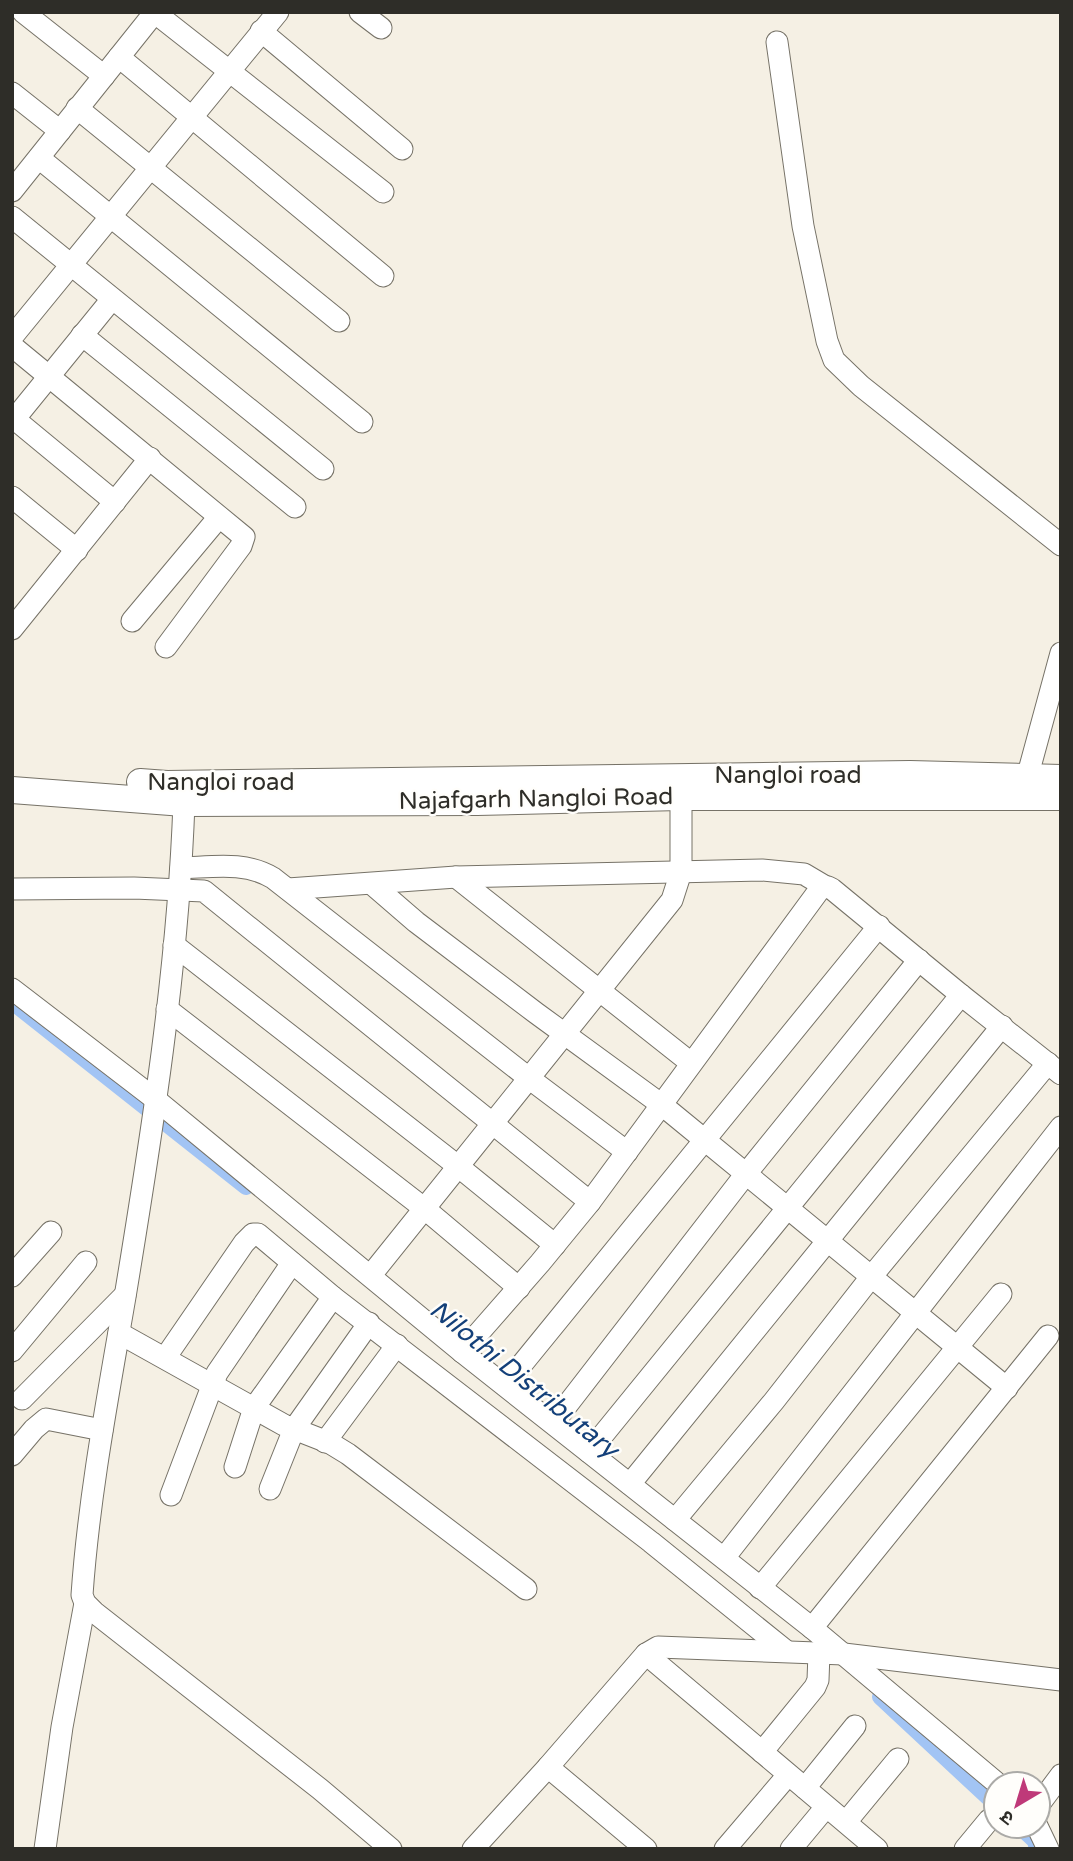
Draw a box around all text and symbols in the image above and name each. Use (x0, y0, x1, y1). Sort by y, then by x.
street label: Nangloi road (714, 761, 862, 790)
street label: Nangloi road (147, 768, 295, 797)
street label: Najafgarh Nangloi Road (398, 782, 674, 816)
water label: Nilothi Distributary (424, 1293, 627, 1466)
north arrow (982, 1770, 1052, 1840)
text: उ (995, 1805, 1018, 1830)

